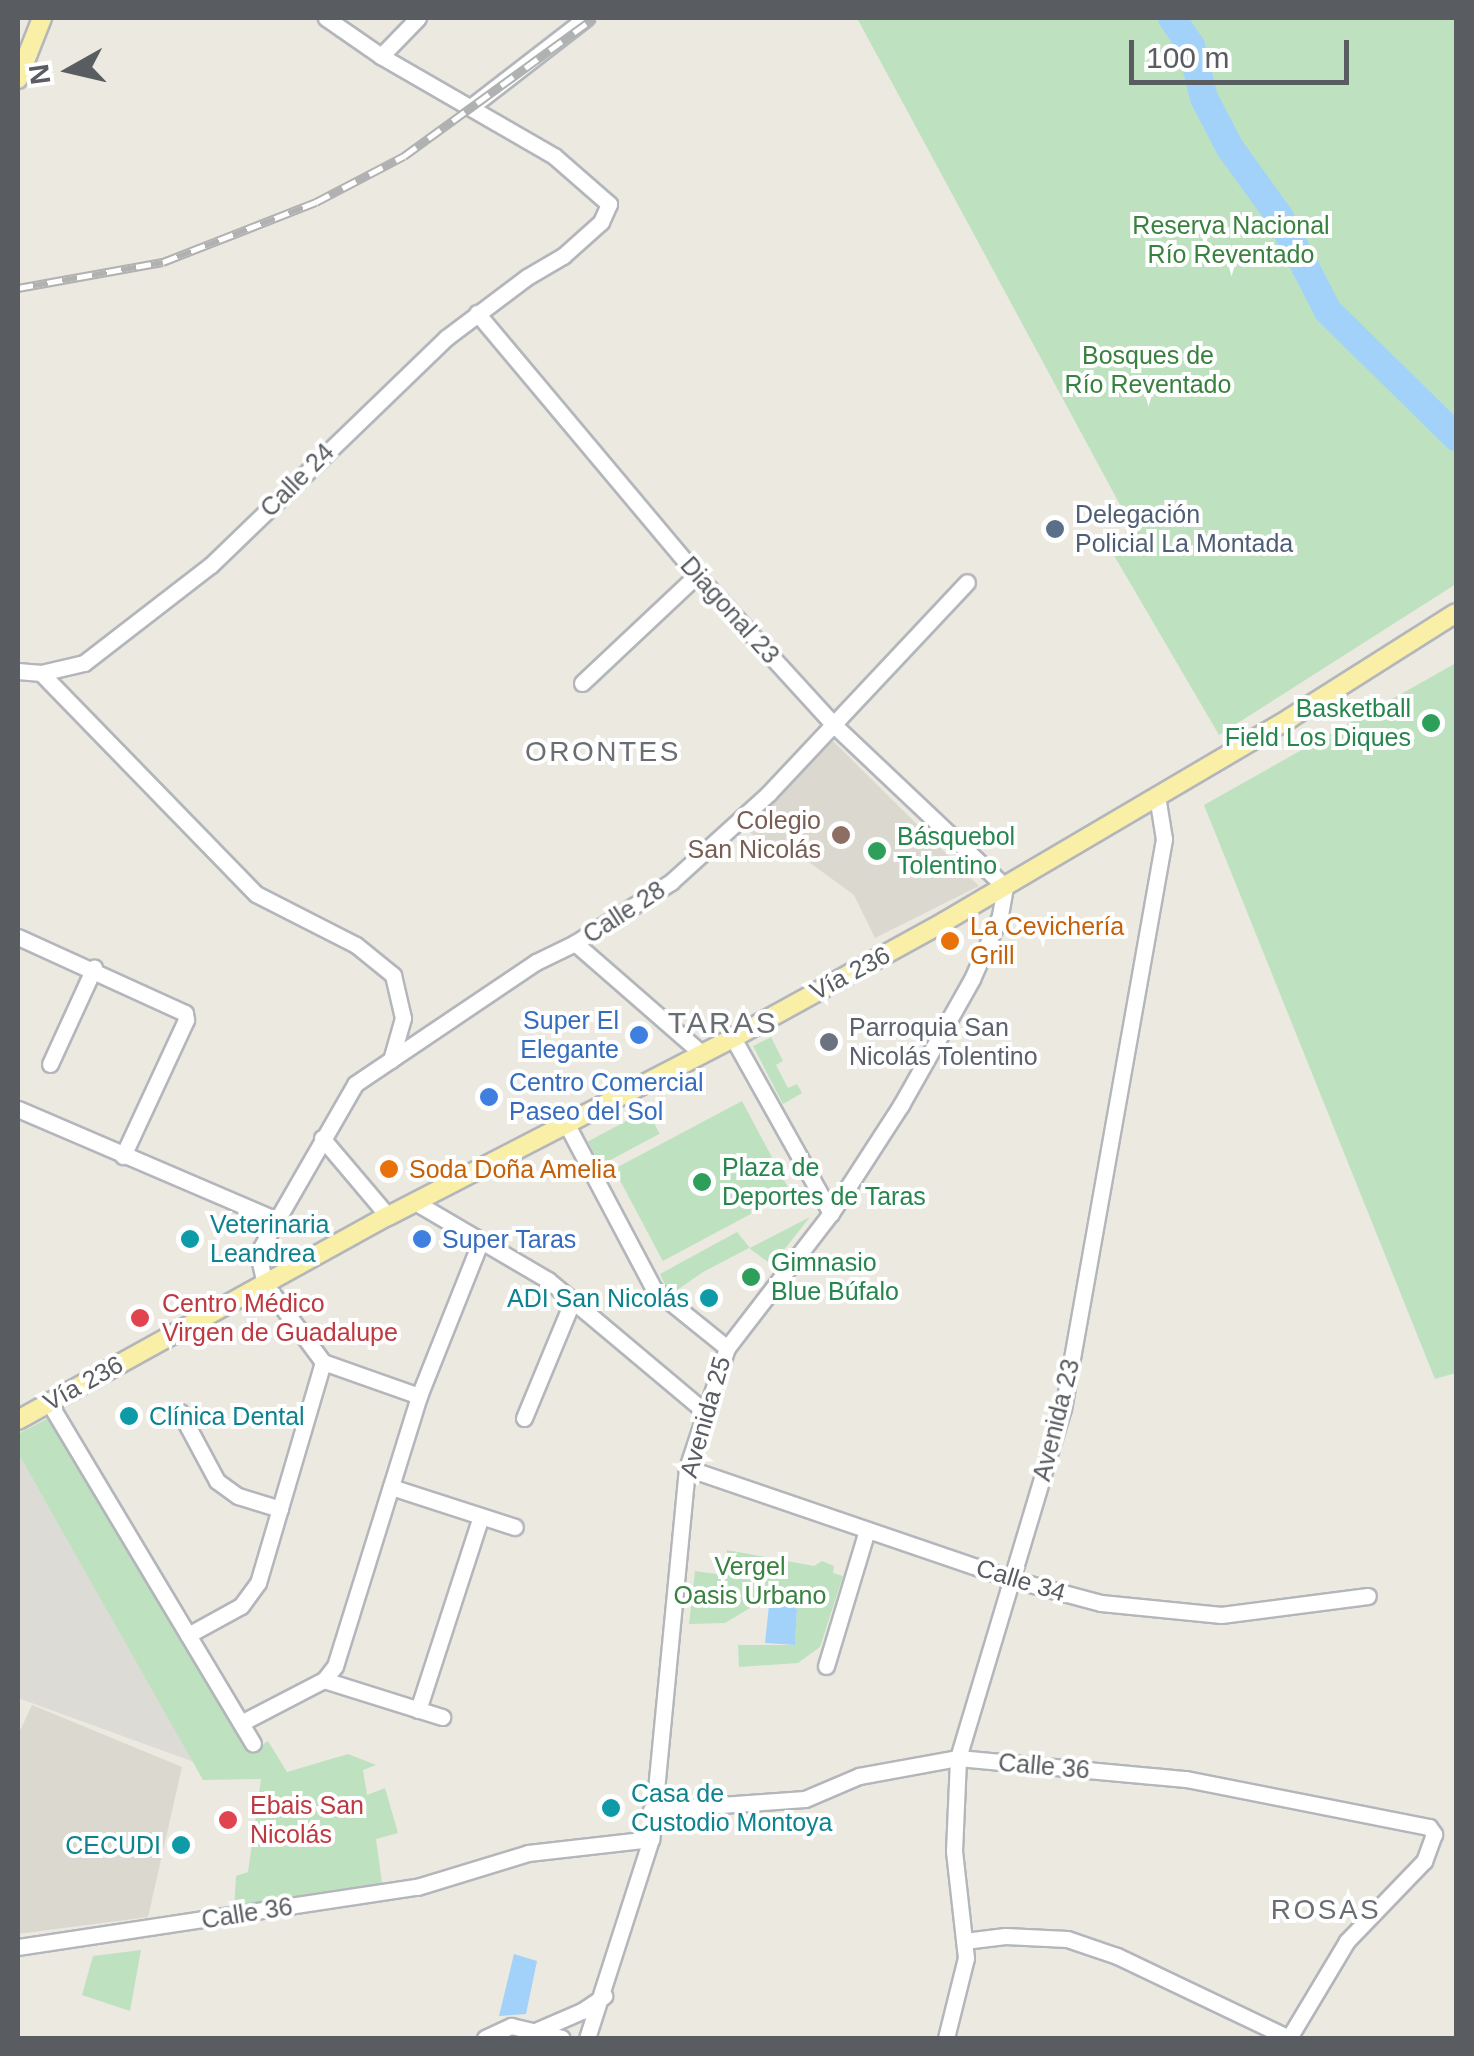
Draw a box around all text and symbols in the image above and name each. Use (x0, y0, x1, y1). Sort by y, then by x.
north arrow (20, 20, 120, 120)
scale bar (1134, 20, 1354, 82)
text: 100 m (1146, 41, 1229, 74)
text: N (23, 62, 57, 86)
park label: Reserva Nacional Río Reventado (1132, 211, 1330, 270)
park label: Bosques de Río Reventado (1065, 341, 1231, 400)
street label: Calle 24 (254, 437, 340, 523)
place label: Delegación Policial La Montada (1075, 500, 1293, 559)
marker: Delegación Policial La Montada (1044, 518, 1066, 540)
street label: Diagonal 23 (674, 550, 786, 670)
place label: Basketball Field Los Diques (1225, 694, 1411, 753)
marker: Basketball Field Los Diques (1420, 712, 1442, 734)
district label: ORONTES (525, 735, 681, 769)
place label: Colegio San Nicolás (688, 806, 821, 865)
place label: Básquebol Tolentino (897, 822, 1015, 881)
marker: Colegio San Nicolás (830, 824, 852, 846)
marker: Básquebol Tolentino (866, 840, 888, 862)
street label: Calle 28 (577, 874, 671, 950)
place label: La Cevichería Grill (970, 912, 1124, 971)
marker: La Cevichería Grill (939, 930, 961, 952)
street label: Vía 236 (805, 940, 895, 1006)
district label: TARAS (668, 1005, 778, 1041)
place label: Super El Elegante (520, 1006, 619, 1065)
place label: Parroquia San Nicolás Tolentino (849, 1013, 1038, 1072)
marker: Super El Elegante (628, 1024, 650, 1046)
marker: Parroquia San Nicolás Tolentino (818, 1031, 840, 1053)
place label: Centro Comercial Paseo del Sol (509, 1068, 704, 1127)
marker: Centro Comercial Paseo del Sol (478, 1086, 500, 1108)
place label: Plaza de Deportes de Taras (722, 1153, 926, 1212)
place label: Soda Doña Amelia (409, 1154, 617, 1184)
marker: Soda Doña Amelia (378, 1158, 400, 1180)
marker: Plaza de Deportes de Taras (691, 1171, 713, 1193)
place label: Veterinaria Leandrea (210, 1210, 330, 1269)
place label: Super Taras (442, 1224, 577, 1254)
marker: Veterinaria Leandrea (179, 1228, 201, 1250)
marker: Super Taras (411, 1228, 433, 1250)
place label: Gimnasio Blue Búfalo (771, 1248, 899, 1307)
marker: Gimnasio Blue Búfalo (740, 1266, 762, 1288)
place label: ADI San Nicolás (507, 1283, 689, 1313)
marker: ADI San Nicolás (698, 1287, 720, 1309)
place label: Centro Médico Virgen de Guadalupe (162, 1289, 398, 1348)
marker: Centro Médico Virgen de Guadalupe (127, 1305, 153, 1331)
street label: Vía 236 (38, 1349, 128, 1417)
street label: Avenida 25 (673, 1353, 737, 1481)
street label: Avenida 23 (1026, 1356, 1086, 1484)
place label: Clínica Dental (149, 1401, 305, 1431)
marker: Clínica Dental (118, 1405, 140, 1427)
park label: Vergel Oasis Urbano (674, 1552, 826, 1611)
street label: Calle 34 (973, 1552, 1069, 1608)
street label: Calle 36 (997, 1747, 1091, 1785)
place label: Casa de Custodio Montoya (631, 1779, 833, 1838)
place label: Ebais San Nicolás (250, 1791, 364, 1850)
marker: Casa de Custodio Montoya (600, 1797, 622, 1819)
marker: Ebais San Nicolás (215, 1807, 241, 1833)
place label: CECUDI (65, 1830, 161, 1860)
marker: CECUDI (170, 1834, 192, 1856)
street label: Calle 36 (199, 1891, 295, 1935)
district label: ROSAS (1271, 1893, 1381, 1927)

